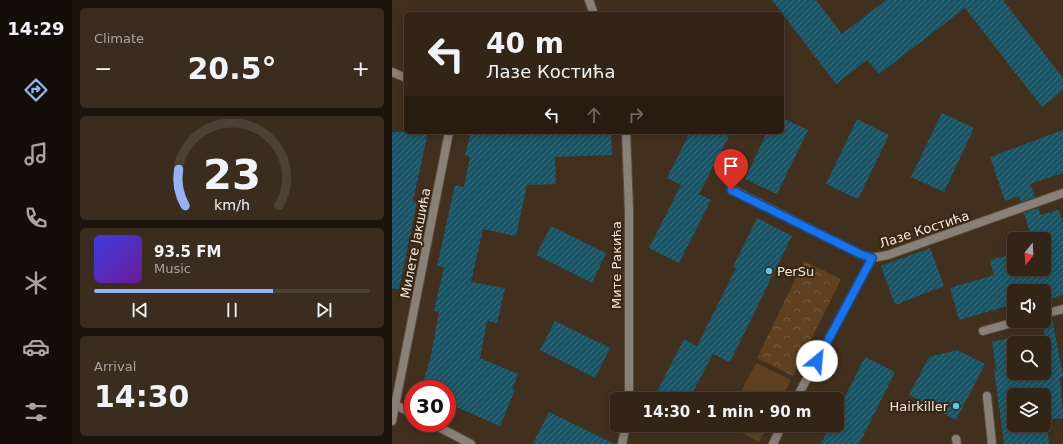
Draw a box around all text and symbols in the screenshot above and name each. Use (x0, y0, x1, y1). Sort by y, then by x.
text: 14:29 (7, 18, 65, 39)
text: 40 m (486, 27, 564, 60)
icon: left (420, 28, 472, 80)
text: Climate (94, 31, 144, 46)
text: 20.5° (187, 51, 277, 86)
text: − (94, 56, 112, 81)
text: + (352, 56, 370, 81)
text: Лазе Костића (486, 61, 616, 82)
icon: directions (22, 76, 50, 104)
icon: left (541, 104, 563, 126)
icon: ahead (583, 104, 605, 126)
icon: right (625, 104, 647, 126)
icon: music (22, 140, 50, 168)
pin (714, 149, 748, 190)
text: 23 (203, 150, 261, 199)
icon: arrive (720, 155, 742, 177)
street label: Милете Јакшића (397, 187, 434, 300)
text: km/h (214, 197, 250, 213)
icon: phone (22, 204, 50, 232)
street label: Лазе Костића (877, 208, 971, 251)
street label: Мите Ракића (609, 221, 624, 309)
north arrow (1007, 232, 1051, 276)
map controls (1007, 232, 1051, 432)
text: 93.5 FM (154, 243, 221, 261)
text: Music (154, 261, 191, 276)
place label: PerSu (777, 264, 814, 279)
marker: PerSu (764, 266, 774, 276)
icon: climate (22, 269, 50, 297)
button: sound (1007, 284, 1051, 328)
icon: previous (129, 299, 151, 321)
icon: pause (221, 299, 243, 321)
icon: next (313, 299, 335, 321)
icon: car (22, 333, 50, 361)
button: search (1007, 336, 1051, 380)
position arrow (796, 340, 838, 382)
text: Arrival (94, 359, 136, 374)
text: 14:30 (94, 379, 190, 414)
speed limit sign: 30 (404, 380, 456, 432)
button: layers (1007, 388, 1051, 432)
icon: filters (22, 398, 50, 426)
place label: Hairkiller (890, 399, 949, 414)
marker: Hairkiller (951, 401, 961, 411)
text: 14:30 · 1 min · 90 m (643, 403, 811, 421)

